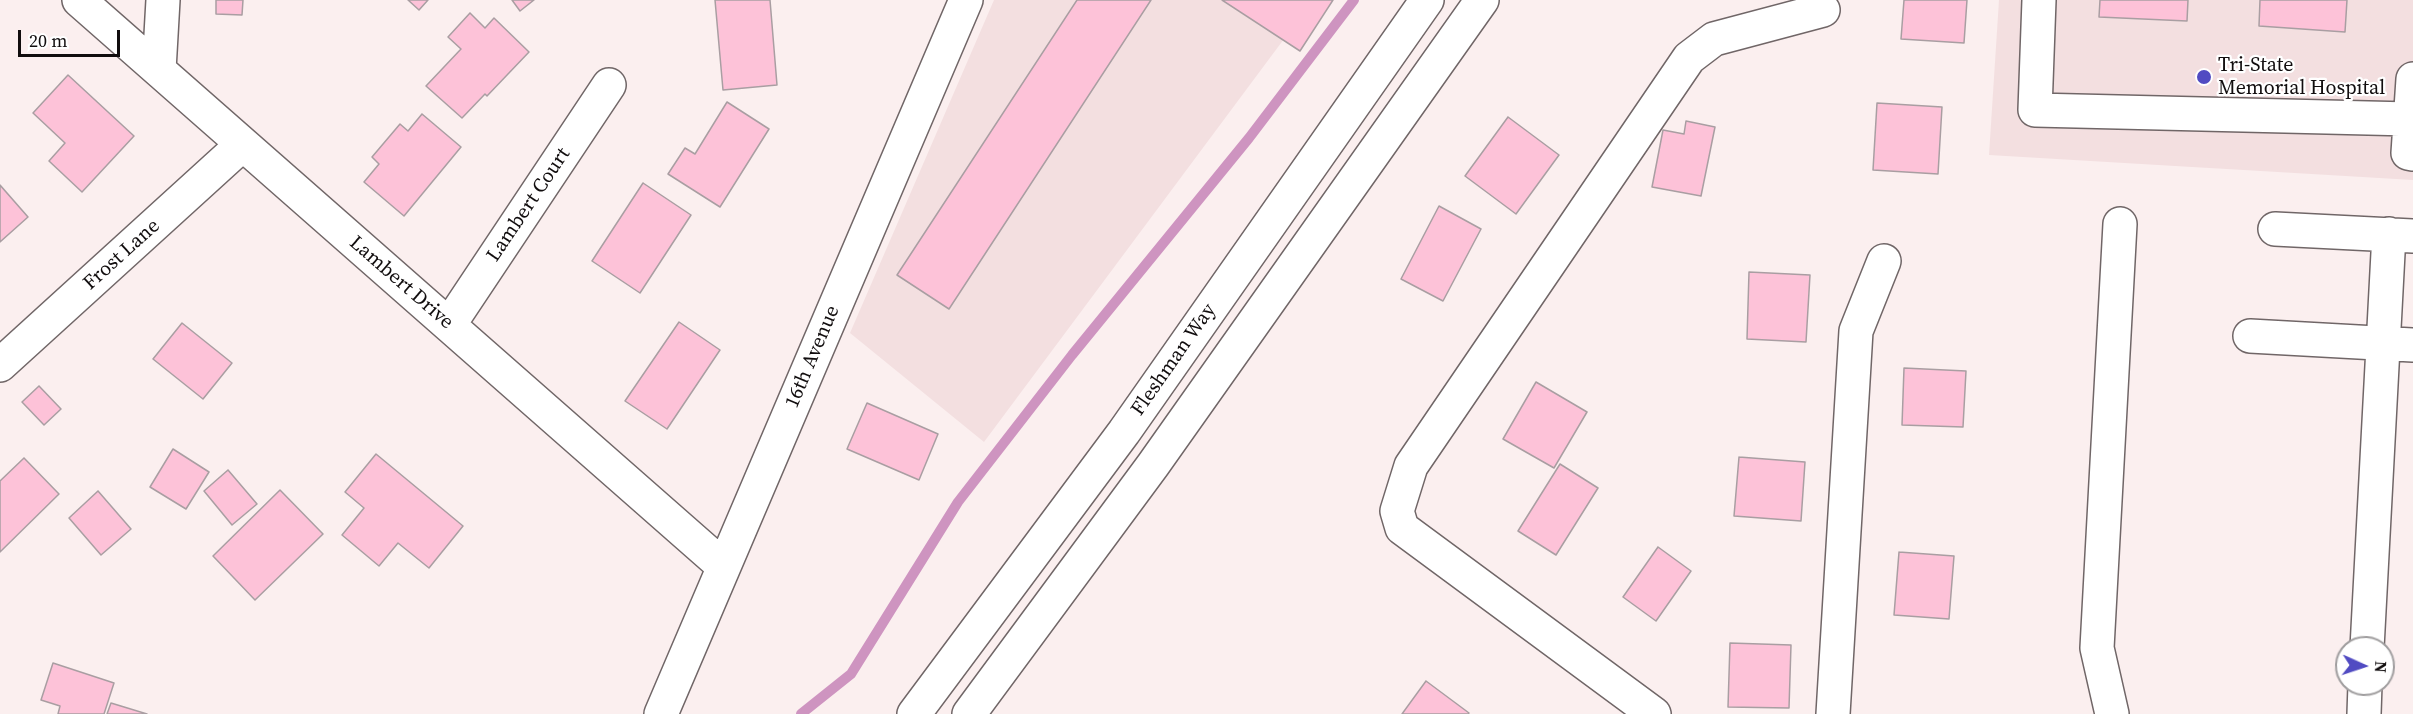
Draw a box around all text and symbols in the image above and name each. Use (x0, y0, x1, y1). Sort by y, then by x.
scale bar (21, 18, 123, 56)
text: 20 m (29, 28, 67, 53)
place label: Tri-State Memorial Hospital (2218, 54, 2385, 101)
marker: Tri-State Memorial Hospital (2195, 68, 2213, 86)
street label: Lambert Court (482, 144, 576, 266)
street label: Frost Lane (79, 214, 165, 296)
street label: Lambert Drive (344, 231, 458, 335)
street label: Fleshman Way (1127, 299, 1221, 421)
street label: 16th Avenue (781, 302, 845, 412)
north arrow (2335, 636, 2395, 696)
text: N (2370, 660, 2392, 673)

